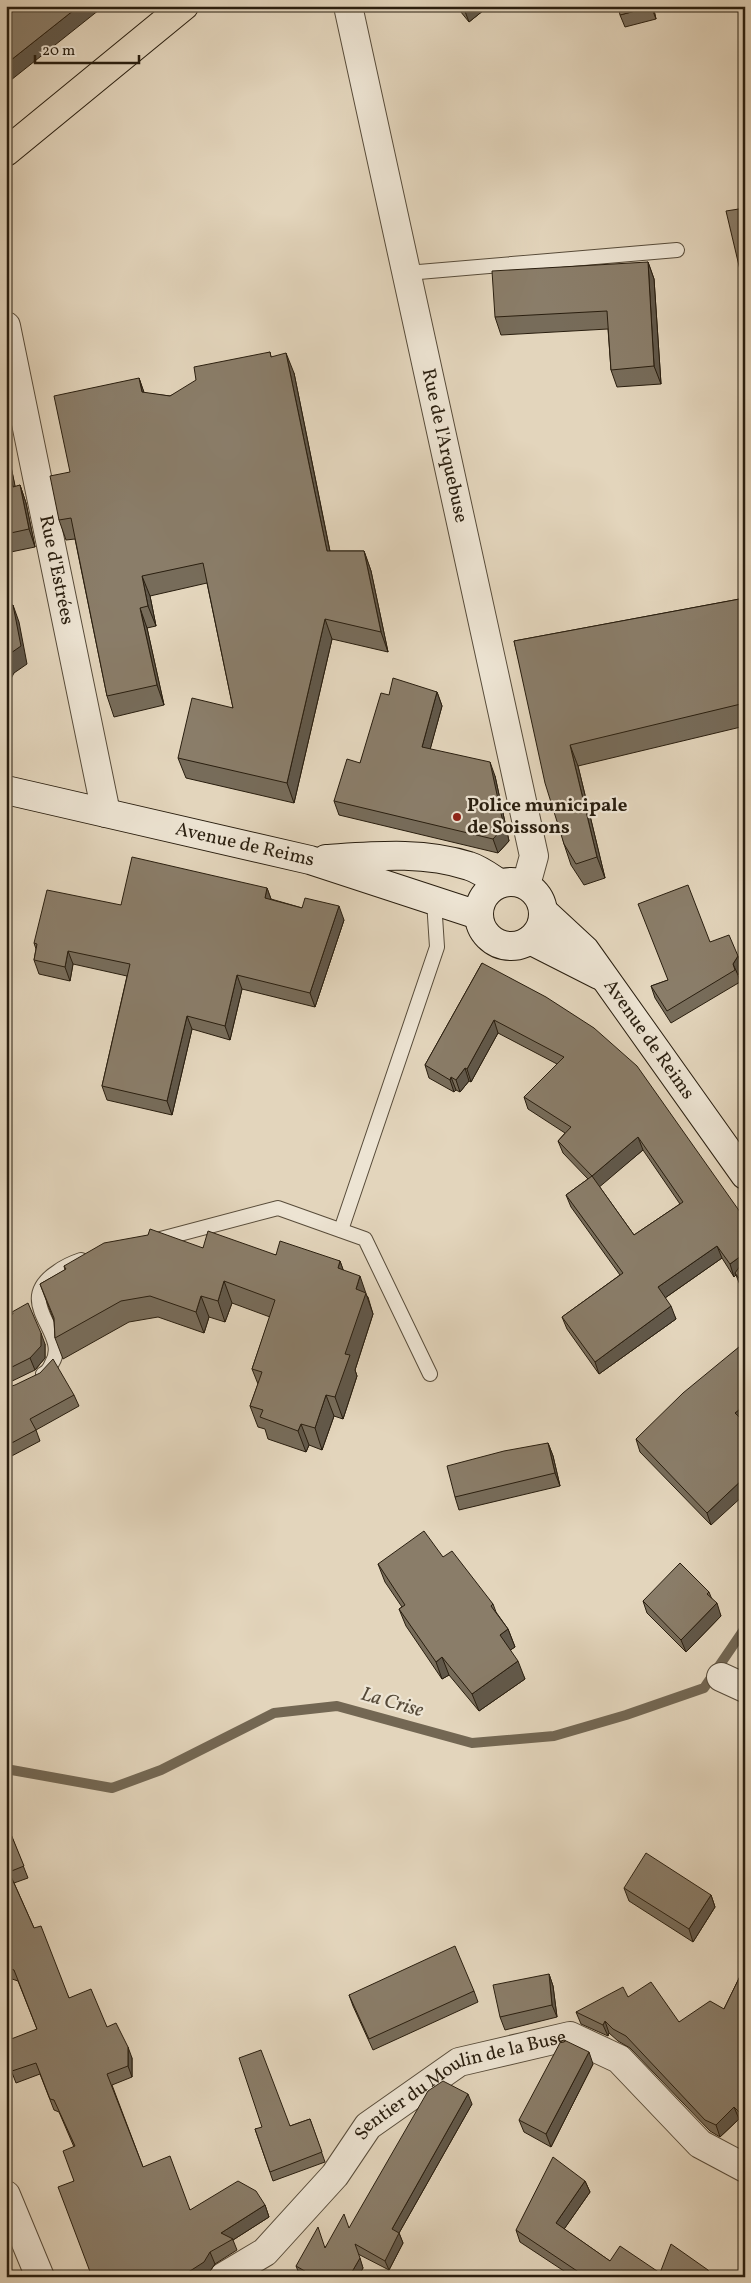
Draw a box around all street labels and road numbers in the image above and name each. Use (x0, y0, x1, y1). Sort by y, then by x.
street label: Rue de l'Arquebuse (415, 366, 474, 525)
street label: Rue d'Estrées (32, 513, 80, 627)
street label: Avenue de Reims (173, 816, 317, 874)
street label: Avenue de Reims (597, 974, 701, 1105)
street label: Sentier du Moulin de la Buse (349, 2024, 569, 2146)

